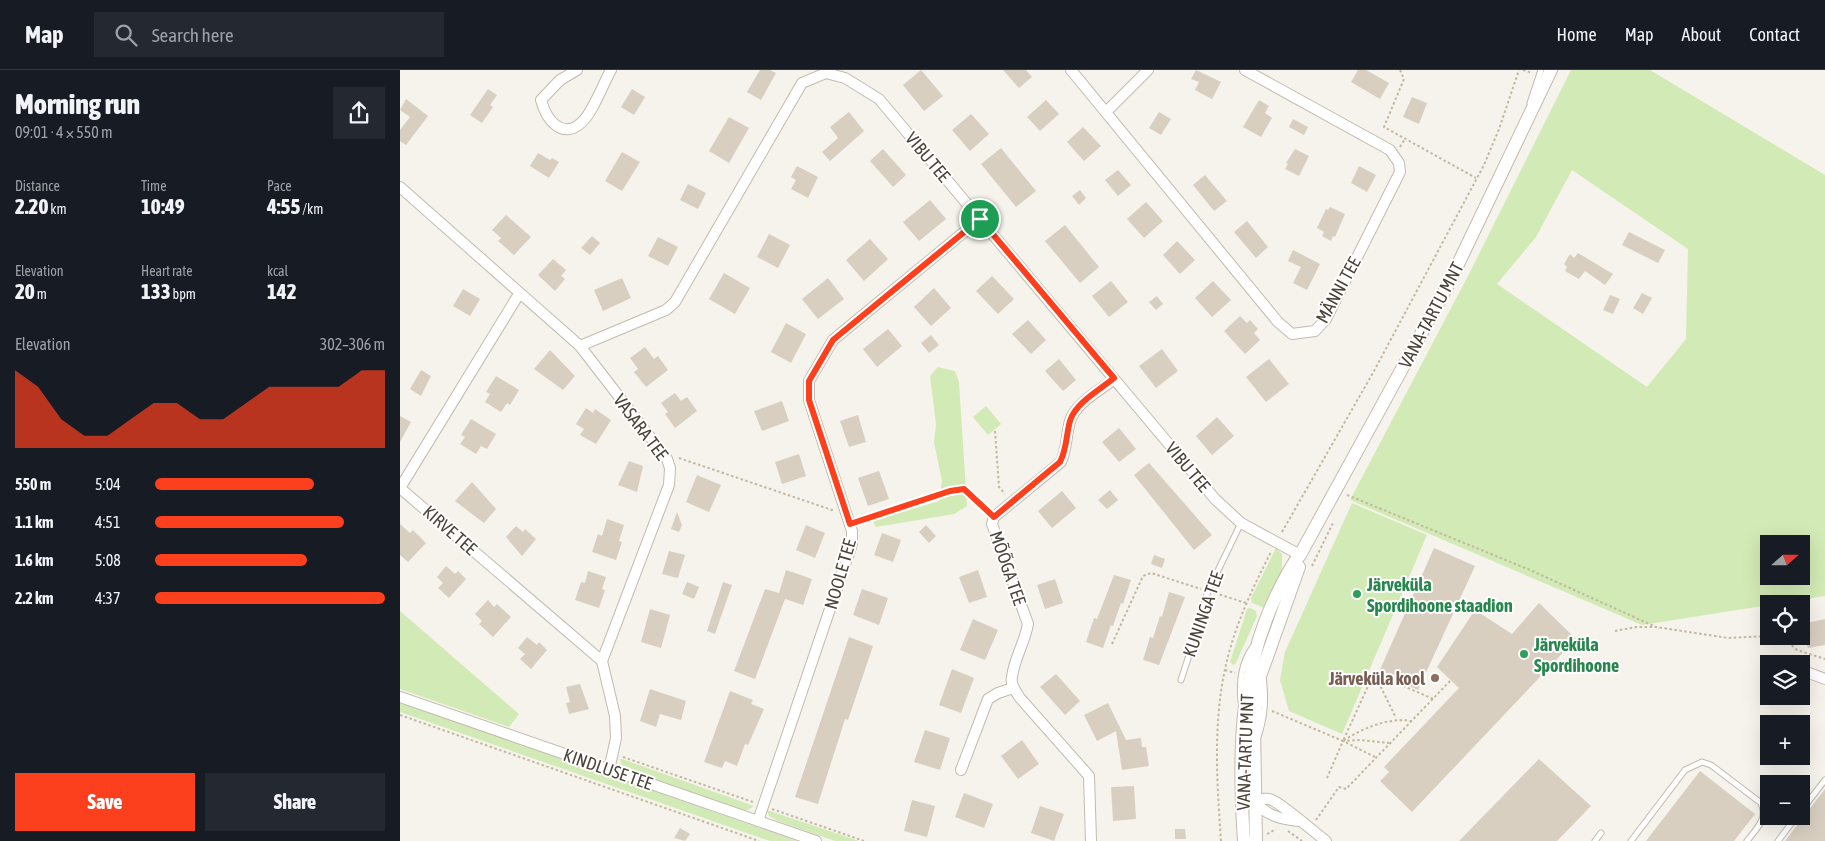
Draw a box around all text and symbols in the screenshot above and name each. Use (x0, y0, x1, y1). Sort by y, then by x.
search box (94, 12, 444, 57)
text: Map (25, 21, 64, 48)
icon: search (112, 21, 140, 49)
text: Search here (152, 24, 234, 46)
text: Home (1557, 24, 1597, 45)
text: Map (1625, 24, 1654, 45)
text: About (1682, 24, 1721, 45)
text: Contact (1749, 24, 1800, 45)
button: share (333, 87, 385, 139)
text: Morning run (15, 88, 140, 120)
text: 09:01 · 4 × 550 m (15, 123, 113, 141)
street label: VIBU TEE (901, 128, 955, 186)
text: Distance (15, 178, 60, 194)
text: Time (141, 178, 167, 194)
text: Pace (267, 178, 292, 194)
text: 2.20 (15, 194, 48, 218)
text: 10:49 (141, 194, 185, 218)
text: 4:55 (267, 194, 300, 218)
pin (959, 198, 1001, 240)
text: km (48, 201, 67, 217)
text: /km (300, 201, 323, 217)
icon: arrive (966, 205, 994, 233)
street label: MÄNNI TEE (1311, 253, 1365, 327)
street label: VANA-TARTU MNT (1394, 258, 1468, 372)
text: Elevation (15, 263, 64, 279)
text: Heart rate (141, 263, 193, 279)
text: kcal (267, 263, 288, 279)
text: 20 (15, 279, 35, 303)
text: 133 (141, 279, 171, 303)
text: 142 (267, 279, 297, 303)
text: m (35, 286, 47, 302)
text: bpm (171, 286, 196, 302)
text: Elevation (15, 335, 70, 353)
text: 302–306 m (320, 335, 385, 353)
street label: VASARA TEE (609, 390, 673, 464)
street label: VIBU TEE (1161, 438, 1215, 496)
text: 550 m (15, 475, 51, 493)
text: 5:04 (95, 475, 121, 493)
street label: KIRVE TEE (419, 501, 481, 559)
text: 1.1 km (15, 513, 54, 531)
text: 4:51 (95, 513, 120, 531)
street label: MÕÕGA TEE (986, 528, 1031, 608)
north arrow (1760, 535, 1810, 585)
map controls (1760, 535, 1810, 825)
street label: NOOLE TEE (820, 536, 860, 611)
text: 1.6 km (15, 551, 54, 569)
text: 5:08 (95, 551, 121, 569)
street label: KUNINGA TEE (1179, 568, 1228, 660)
place label: Järveküla Spordihoone staadion (1366, 574, 1513, 616)
marker: Järveküla Spordihoone staadion (1351, 588, 1363, 600)
text: 2.2 km (15, 589, 54, 607)
text: 4:37 (95, 589, 120, 607)
button: locate (1760, 595, 1810, 645)
place label: Järveküla Spordihoone (1533, 634, 1619, 676)
marker: Järveküla Spordihoone (1518, 648, 1530, 660)
button: layers (1760, 655, 1810, 705)
place label: Järveküla kool (1328, 668, 1425, 689)
marker: Järveküla kool (1429, 672, 1441, 684)
street label: VANA-TARTU MNT (1232, 693, 1258, 811)
button: + (1760, 715, 1810, 765)
street label: KINDLUSE TEE (561, 744, 656, 794)
button: Save (15, 773, 195, 831)
button: Share (205, 773, 385, 831)
button: − (1760, 775, 1810, 825)

